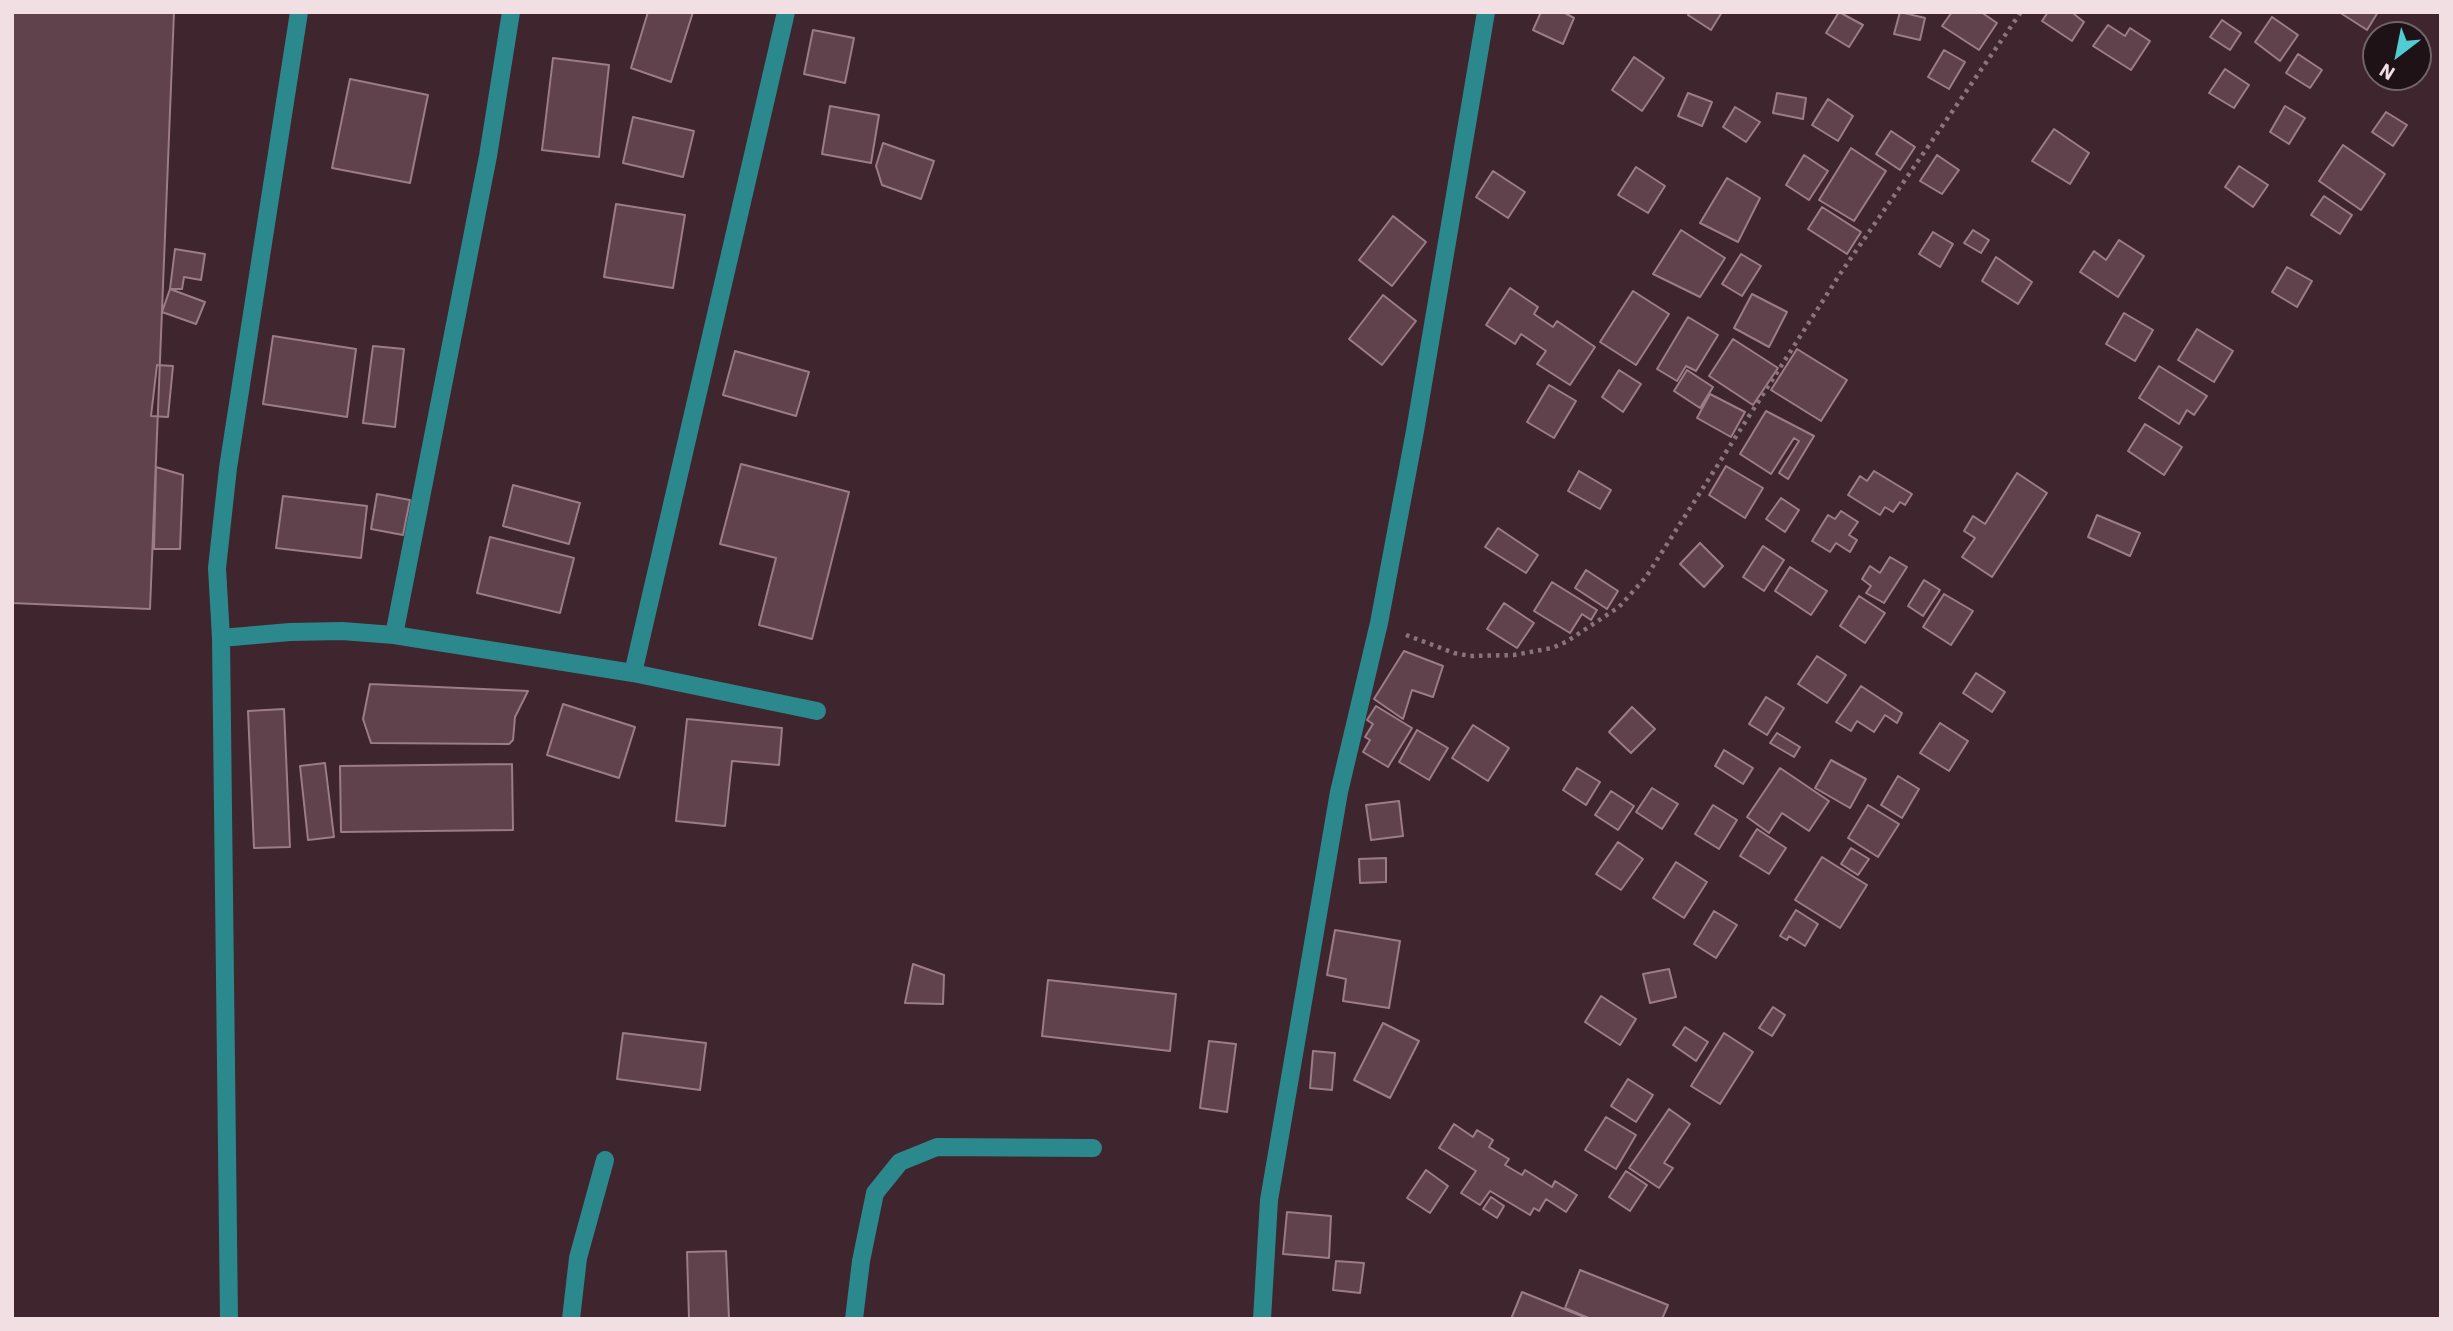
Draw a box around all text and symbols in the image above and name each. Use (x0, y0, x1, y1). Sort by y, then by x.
north arrow (2362, 21, 2432, 91)
text: N (2375, 58, 2399, 86)

